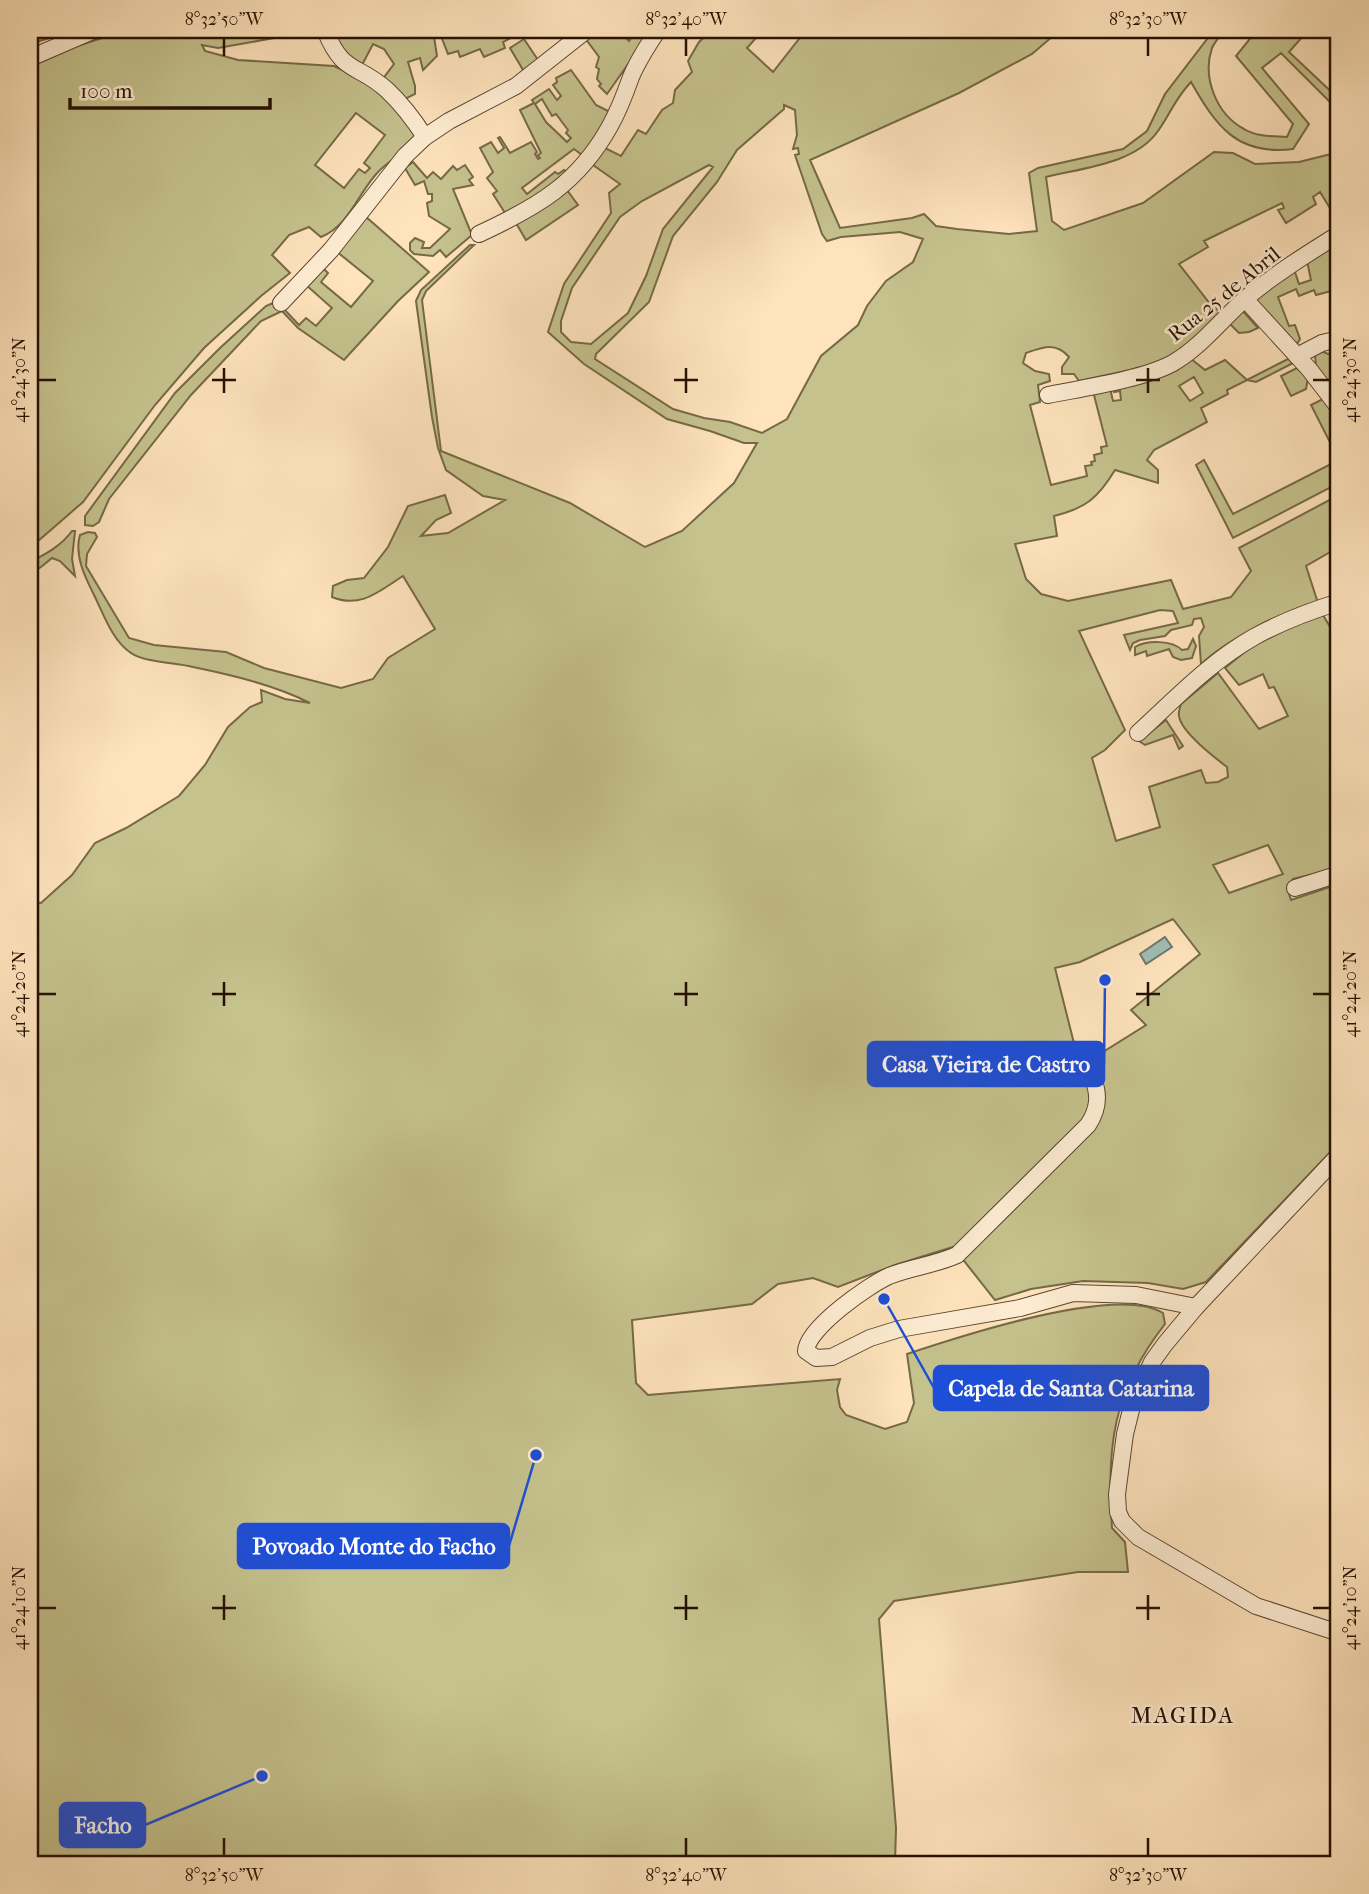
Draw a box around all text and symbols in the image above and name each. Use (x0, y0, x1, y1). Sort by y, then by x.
text: 8°32'50"W (185, 9, 265, 30)
text: 8°32'40"W (645, 9, 728, 30)
text: 8°32'30"W (1109, 9, 1188, 30)
scale bar (70, 66, 270, 110)
text: 100 m (80, 79, 133, 103)
street label: Rua 25 de Abril (1163, 241, 1285, 346)
text: 41°24'30"N (9, 337, 30, 423)
text: 41°24'30"N (1340, 337, 1361, 423)
text: 41°24'20"N (9, 950, 30, 1038)
text: 41°24'20"N (1340, 950, 1361, 1038)
callout: Casa Vieira de Castro (868, 1042, 1104, 1086)
text: Casa Vieira de Castro (882, 1051, 1090, 1078)
callout: Capela de Santa Catarina (934, 1366, 1208, 1410)
text: Capela de Santa Catarina (948, 1375, 1195, 1402)
callout: Povoado Monte do Facho (238, 1524, 509, 1568)
text: Povoado Monte do Facho (252, 1533, 496, 1560)
text: 41°24'10"N (9, 1566, 30, 1650)
text: 41°24'10"N (1340, 1566, 1361, 1650)
district label: MAGIDA (1131, 1702, 1235, 1729)
callout: Facho (60, 1803, 145, 1847)
text: Facho (73, 1812, 132, 1839)
text: 8°32'50"W (185, 1865, 265, 1886)
text: 8°32'40"W (645, 1865, 728, 1886)
text: 8°32'30"W (1109, 1865, 1188, 1886)

